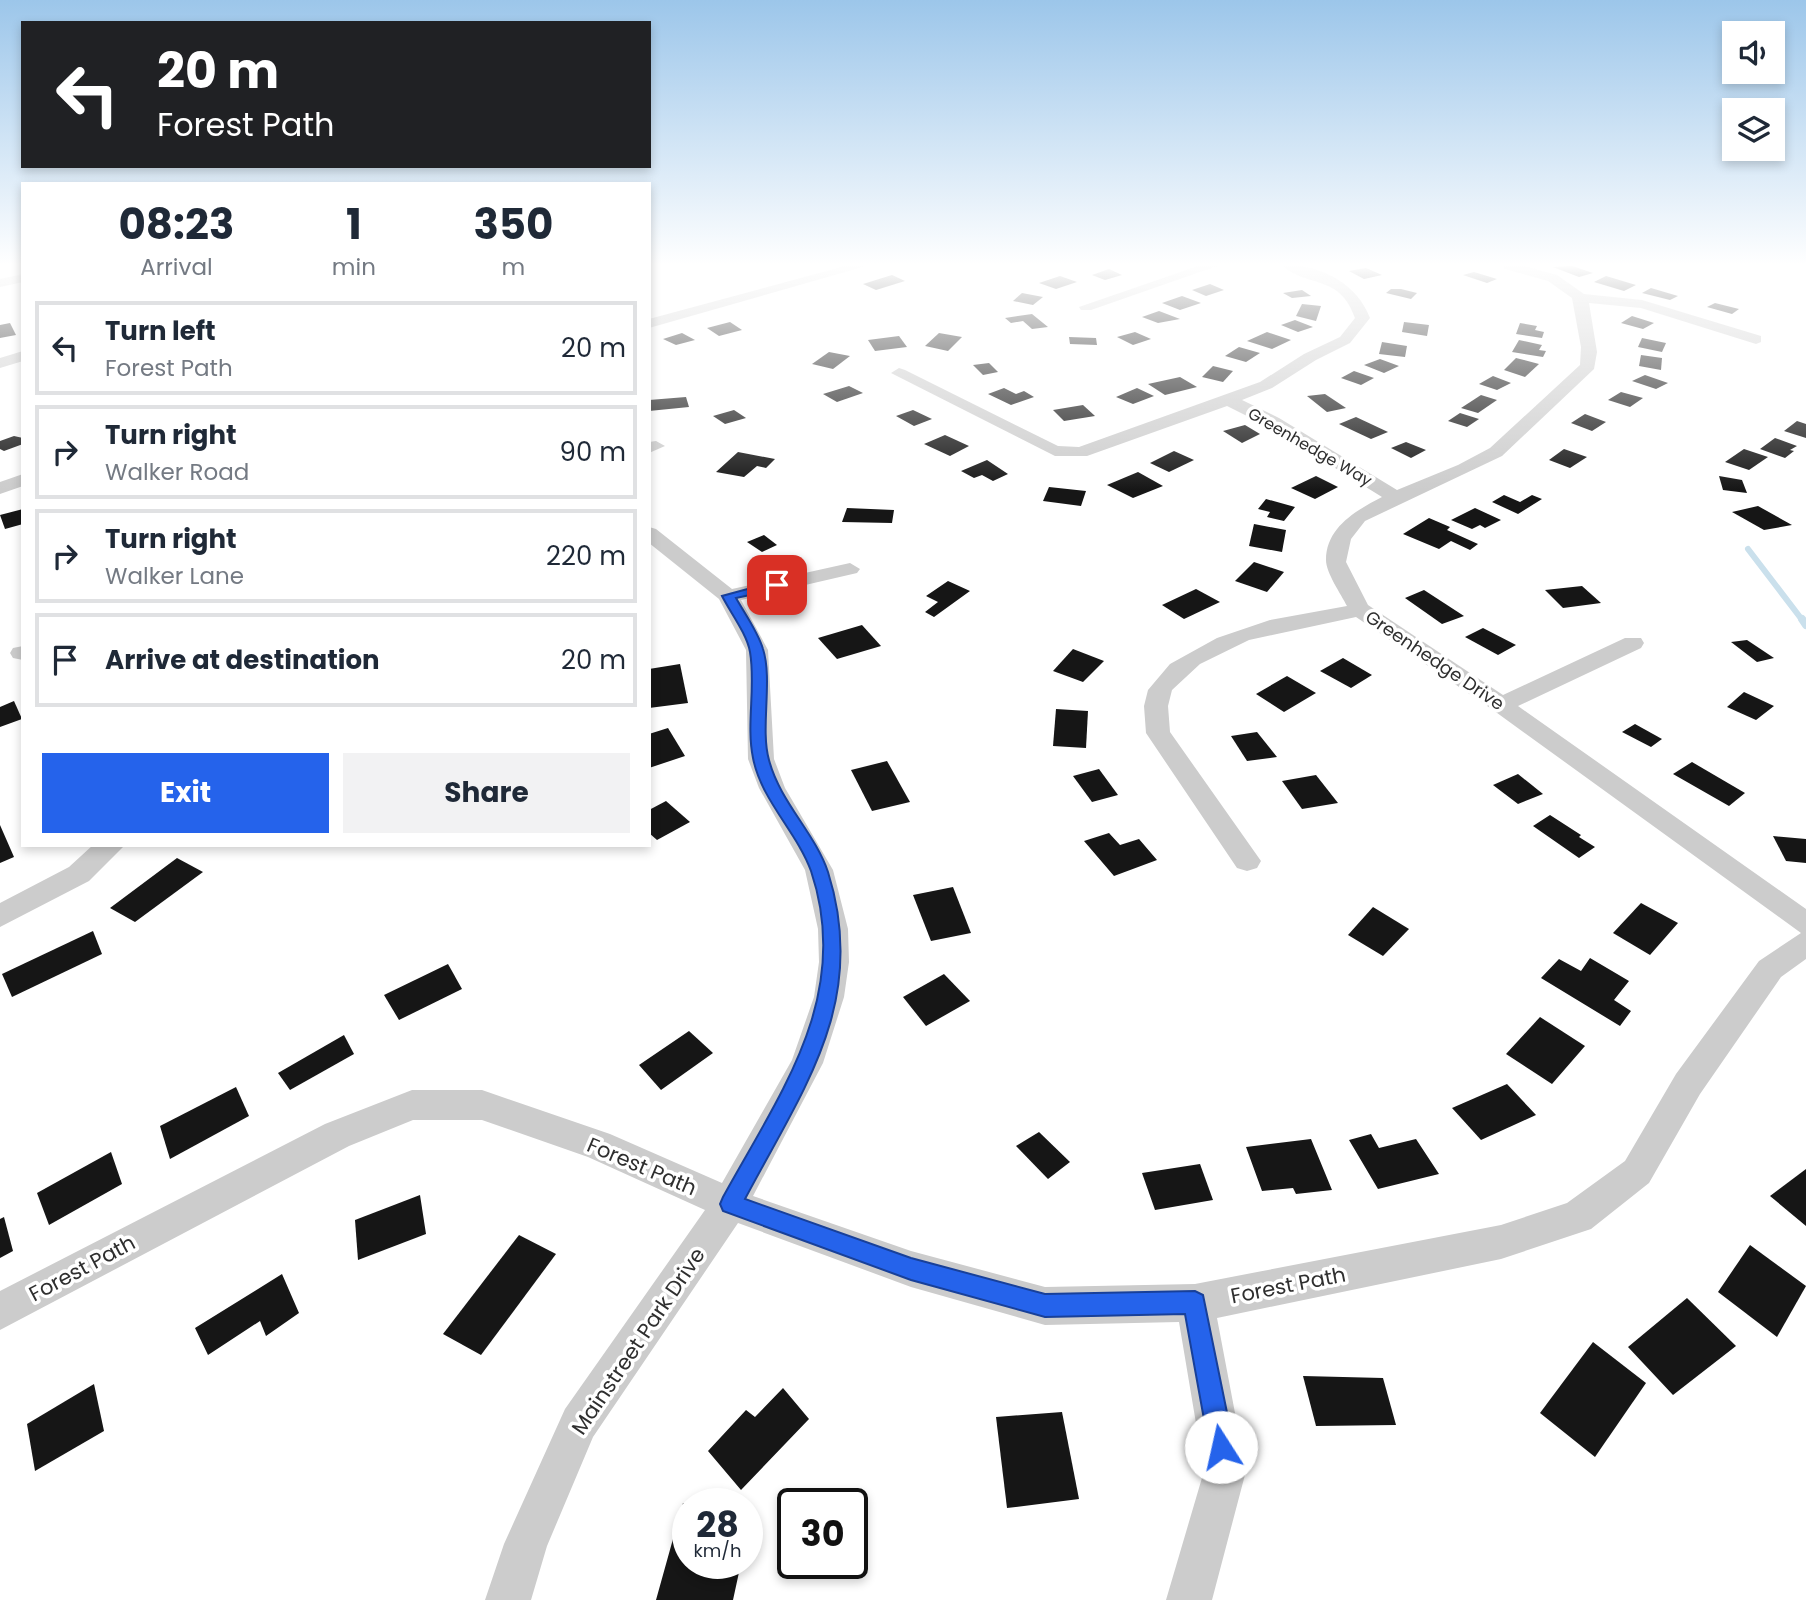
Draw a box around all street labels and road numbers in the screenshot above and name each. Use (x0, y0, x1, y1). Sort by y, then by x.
street label: Greenhedge Way (1244, 402, 1376, 492)
street label: Greenhedge Drive (1361, 604, 1509, 716)
street label: Forest Path (583, 1130, 701, 1202)
street label: Forest Path (24, 1228, 140, 1308)
street label: Mainstreet Park Drive (565, 1242, 711, 1440)
street label: Forest Path (1228, 1260, 1348, 1310)

